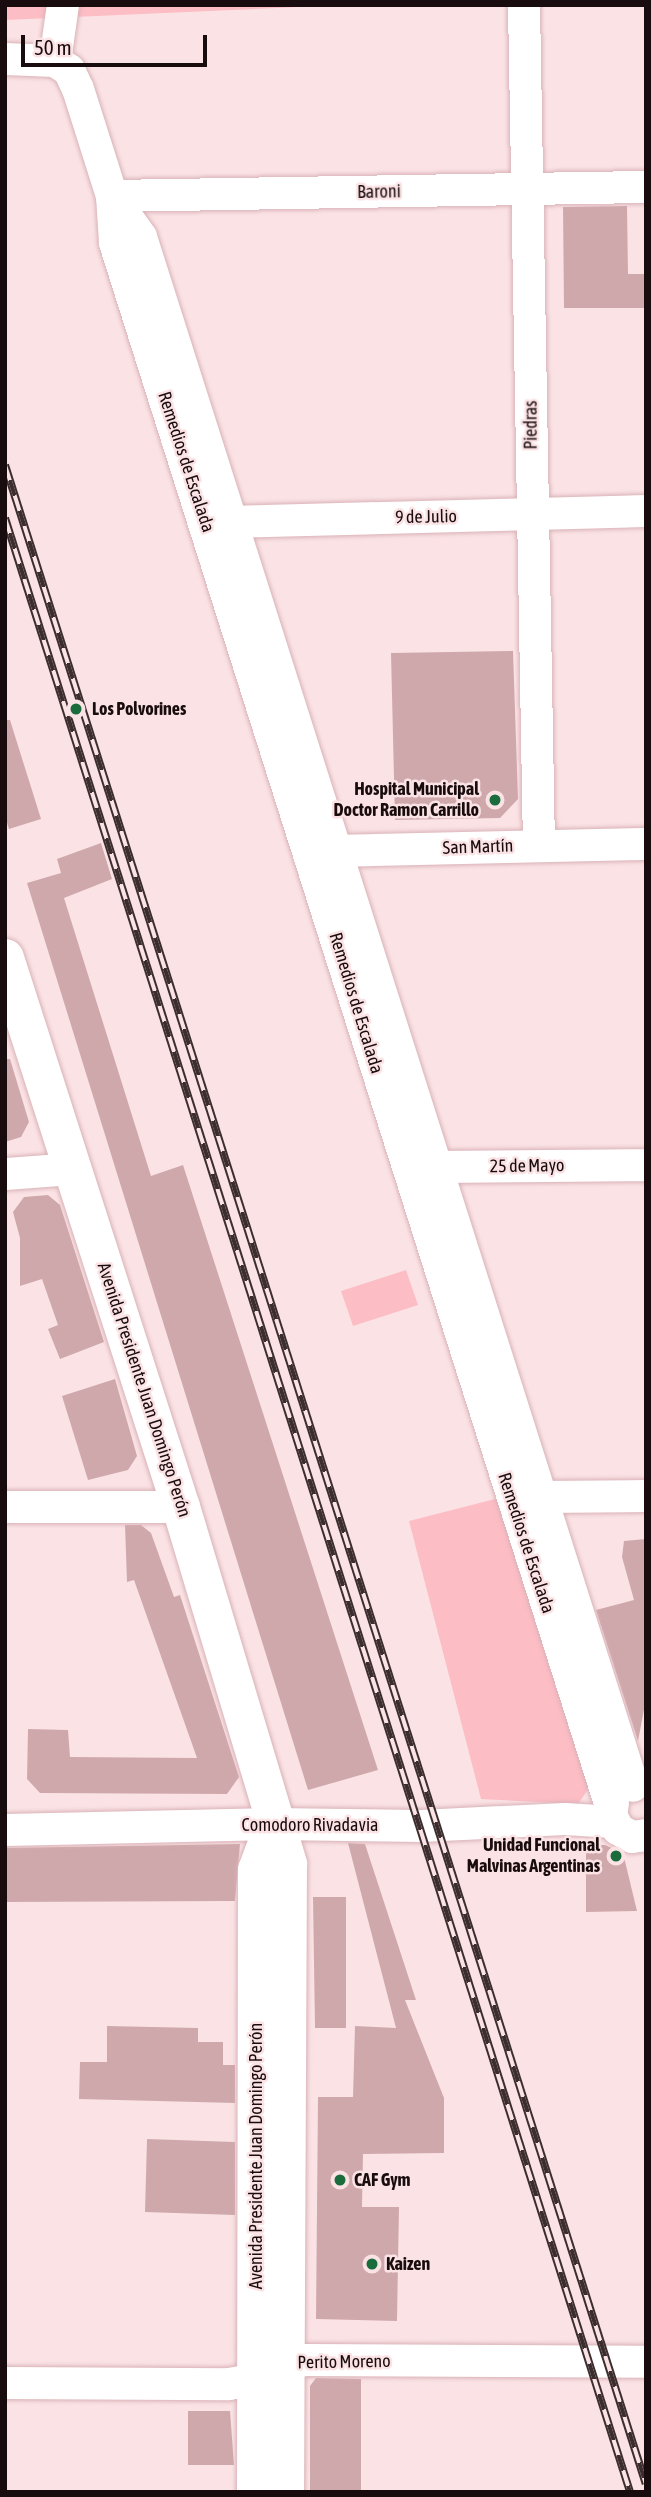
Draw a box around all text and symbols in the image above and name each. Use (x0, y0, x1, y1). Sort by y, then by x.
scale bar (24, 21, 210, 65)
text: 50 m (34, 35, 72, 59)
street label: Baroni (357, 181, 401, 203)
street label: Remedios de Escalada (153, 389, 219, 535)
street label: Piedras (520, 401, 542, 449)
street label: 9 de Julio (395, 506, 457, 528)
place label: Los Polvorines (92, 698, 186, 720)
marker: Los Polvorines (66, 699, 86, 719)
place label: Hospital Municipal Doctor Ramon Carrillo (334, 779, 479, 822)
marker: Hospital Municipal Doctor Ramon Carrillo (485, 790, 505, 810)
street label: San Martín (442, 835, 514, 859)
street label: Remedios de Escalada (324, 930, 388, 1076)
street label: 25 de Mayo (489, 1155, 565, 1177)
street label: Avenida Presidente Juan Domingo Perón (93, 1260, 195, 1520)
street label: Remedios de Escalada (493, 1470, 559, 1616)
street label: Comodoro Rivadavia (242, 1814, 378, 1836)
place label: Unidad Funcional Malvinas Argentinas (467, 1835, 600, 1878)
marker: Unidad Funcional Malvinas Argentinas (606, 1846, 626, 1866)
street label: Avenida Presidente Juan Domingo Perón (245, 2023, 267, 2289)
place label: CAF Gym (354, 2169, 411, 2191)
marker: CAF Gym (332, 2172, 348, 2188)
place label: Kaizen (386, 2253, 430, 2275)
marker: Kaizen (364, 2256, 380, 2272)
street label: Perito Moreno (297, 2350, 391, 2374)

